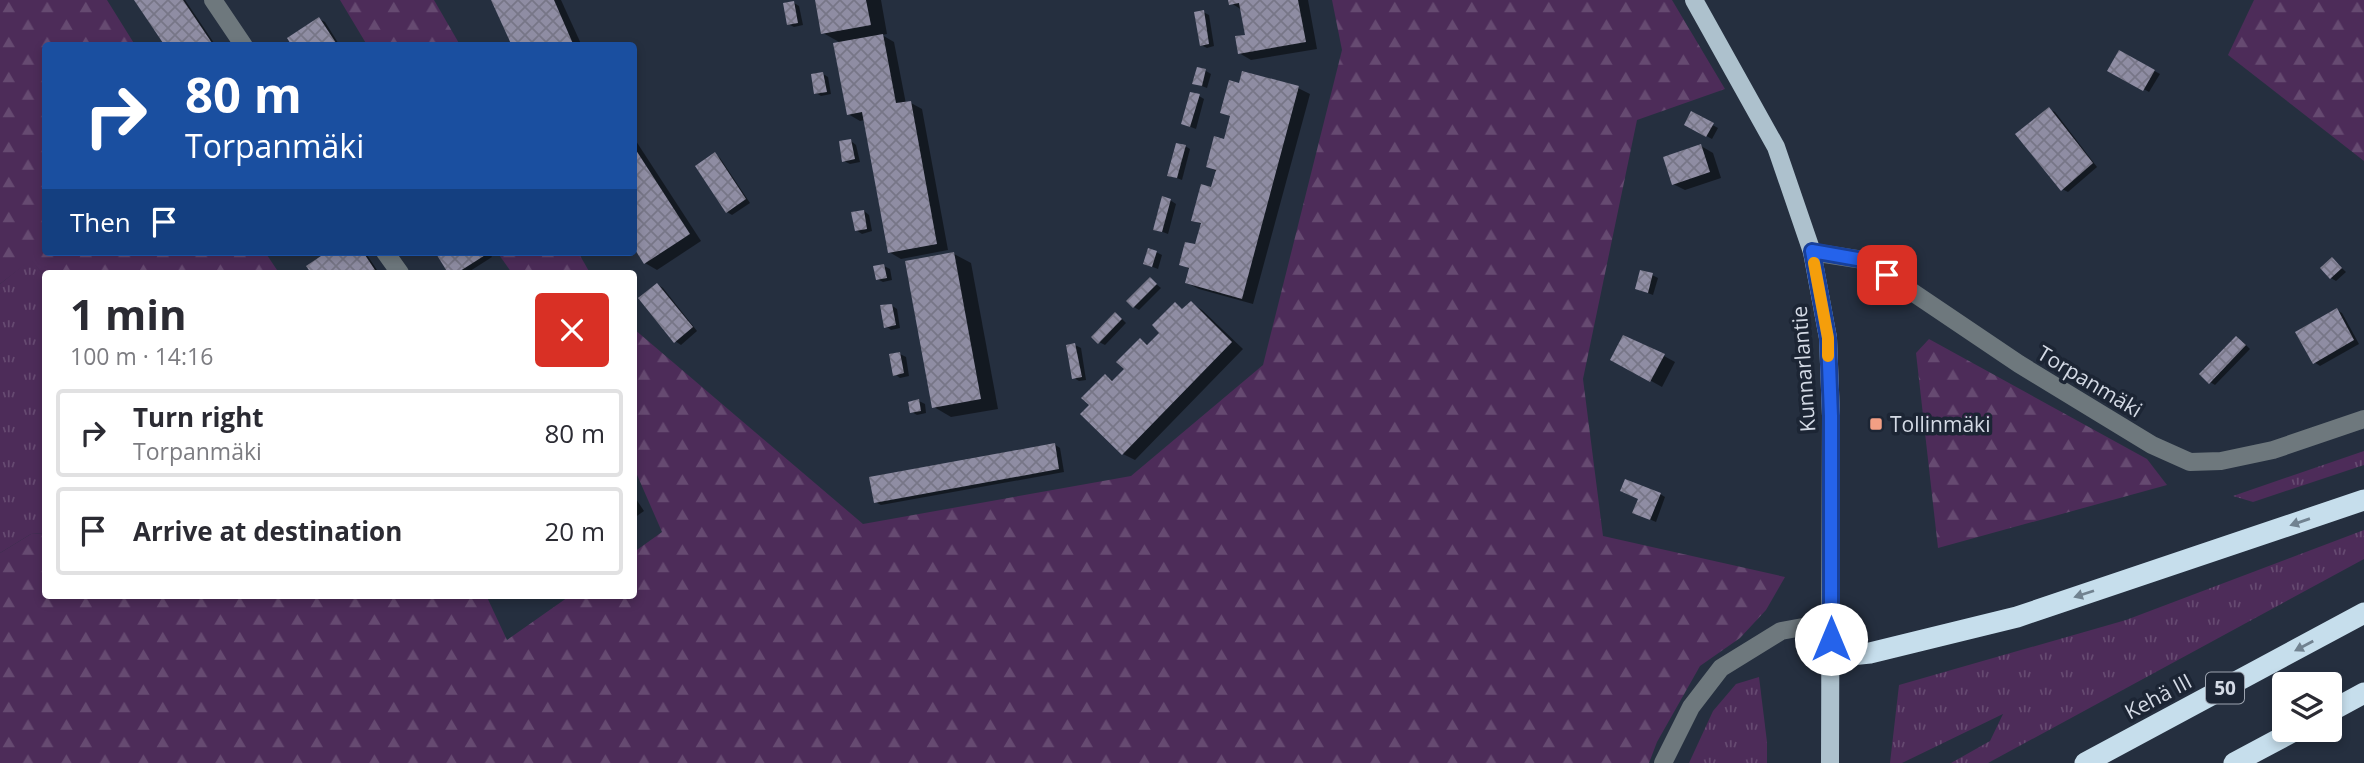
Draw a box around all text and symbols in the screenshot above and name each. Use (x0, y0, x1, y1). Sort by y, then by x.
text: 80 m (185, 61, 302, 127)
icon: right (70, 70, 161, 161)
text: Torpanmäki (185, 124, 364, 167)
icon: arrive (145, 203, 183, 241)
text: Then (70, 204, 131, 240)
pin (1857, 245, 1917, 305)
icon: arrive (1868, 256, 1906, 294)
text: 1 min (70, 285, 187, 342)
button: close (535, 293, 609, 367)
street label: Kunnarlantie (1785, 305, 1821, 433)
street label: Torpanmäki (2032, 339, 2148, 423)
text: 100 m · 14:16 (70, 340, 213, 372)
text: Turn right (133, 399, 264, 435)
place label: Tollinmäki (1890, 410, 1990, 438)
icon: right (74, 414, 112, 452)
text: 80 m (544, 415, 605, 451)
marker: Tollinmäki (1868, 416, 1884, 432)
text: Torpanmäki (133, 435, 262, 467)
icon: arrive (74, 512, 112, 550)
text: Arrive at destination (133, 513, 402, 549)
text: 20 m (544, 513, 605, 549)
one-way arrow (2289, 517, 2310, 528)
one-way arrow (2073, 589, 2094, 600)
position arrow (1794, 602, 1868, 676)
one-way arrow (2294, 640, 2314, 651)
street label: Kehä III (2120, 667, 2196, 725)
map controls (2272, 672, 2342, 742)
button: layers (2272, 672, 2342, 742)
road number: 50 (2206, 673, 2244, 704)

